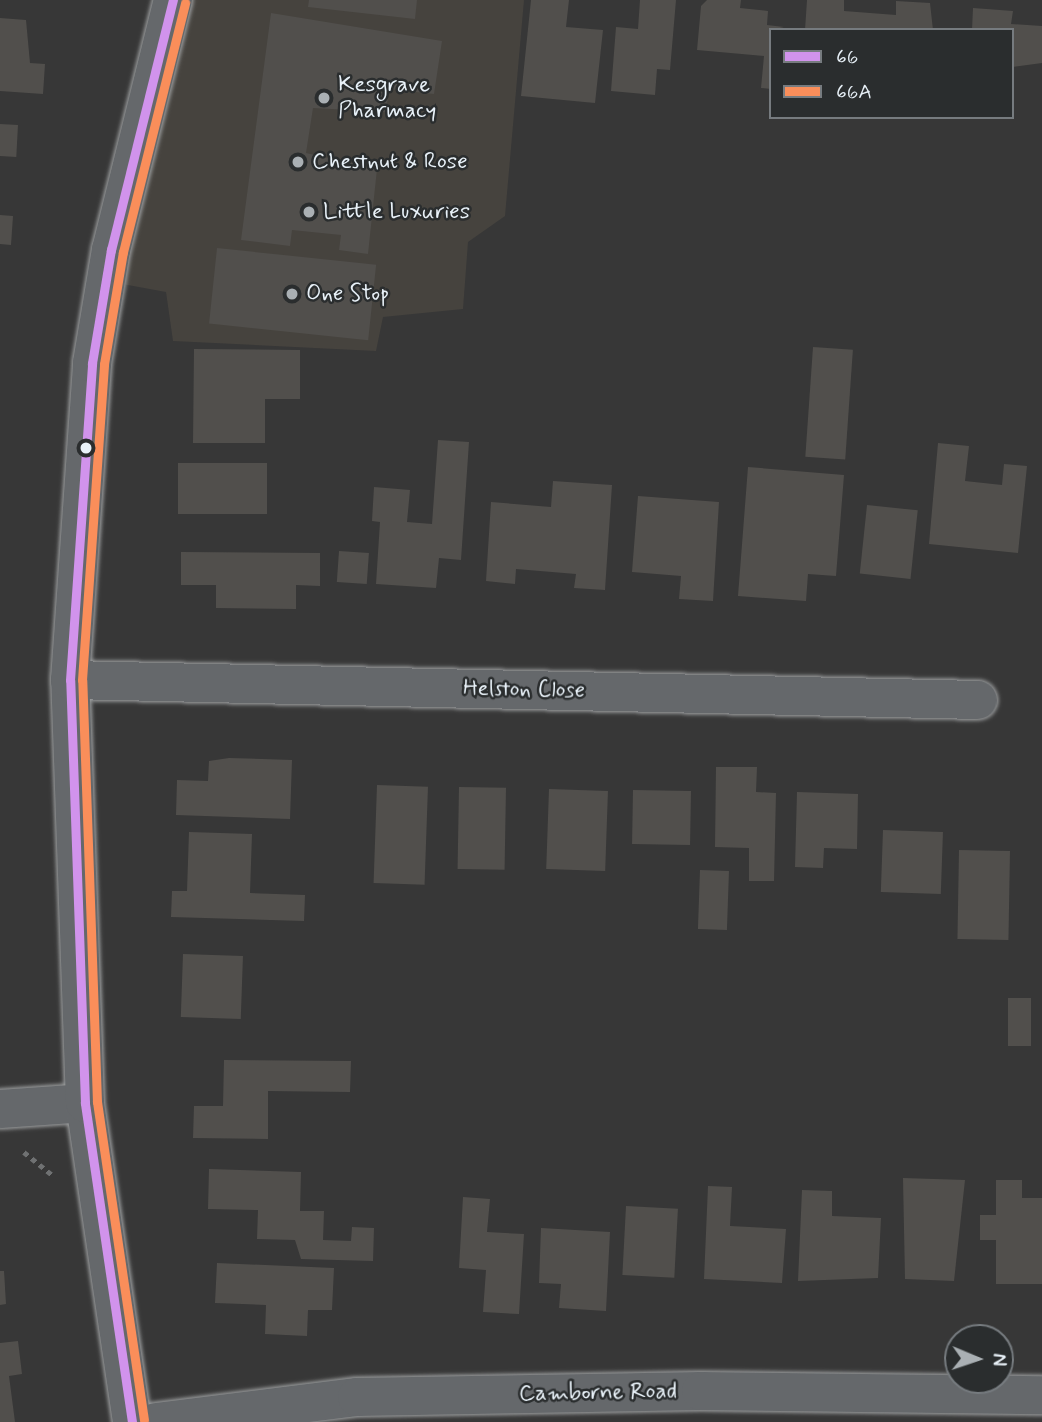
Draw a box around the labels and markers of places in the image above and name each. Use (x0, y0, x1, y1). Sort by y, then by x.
place label: Kesgrave Pharmacy (338, 71, 436, 125)
marker: Kesgrave Pharmacy (316, 90, 332, 106)
place label: Chestnut & Rose (312, 148, 468, 176)
marker: Chestnut & Rose (290, 154, 306, 170)
place label: Little Luxuries (323, 198, 471, 226)
marker: Little Luxuries (301, 204, 317, 220)
place label: One Stop (306, 280, 389, 308)
marker: One Stop (284, 286, 300, 302)
unlabelled marker (79, 441, 93, 455)

